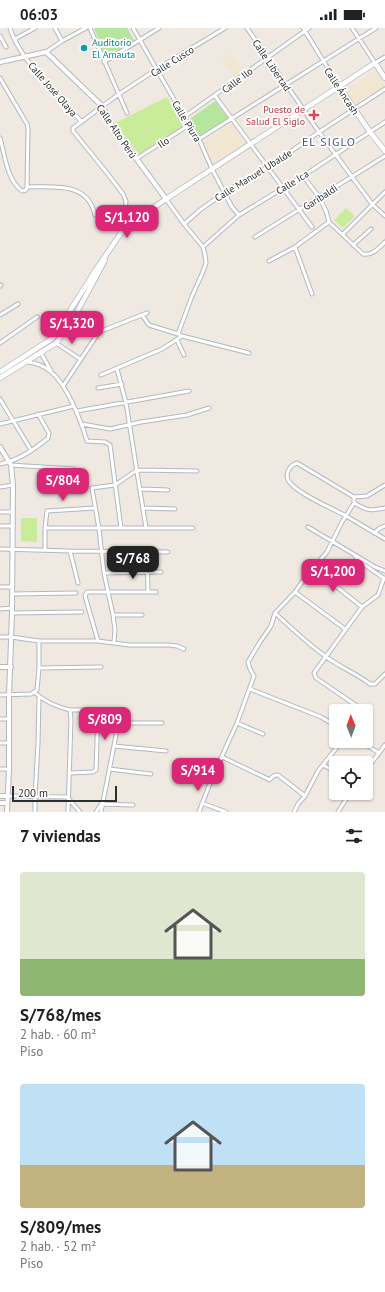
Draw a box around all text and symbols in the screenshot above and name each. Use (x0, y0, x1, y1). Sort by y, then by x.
text: 06:03 (20, 5, 58, 24)
place label: Auditorio El Amauta (92, 36, 135, 61)
street label: Calle Libertad (249, 37, 294, 94)
marker: Auditorio El Amauta (79, 43, 89, 53)
street label: Calle Cusco (148, 43, 196, 80)
street label: Calle José Olaya (25, 59, 80, 120)
street label: Calle Ilo (219, 65, 255, 96)
street label: Calle Áncash (321, 65, 362, 118)
street label: Calle Piura (169, 98, 204, 144)
street label: Calle Alto Perú (94, 102, 140, 161)
place label: Puesto de Salud El Siglo (246, 103, 305, 128)
marker: Puesto de Salud El Siglo (308, 109, 320, 121)
street label: Ilo (155, 134, 172, 151)
district label: EL SIGLO (302, 134, 356, 149)
street label: Calle Manuel Ubalde (212, 146, 294, 204)
street label: Calle Ica (273, 167, 311, 198)
street label: Garibaldi (301, 181, 340, 213)
pin: S/1,120 (90, 205, 164, 239)
text: S/1,120 (105, 209, 149, 226)
pin: S/1,320 (35, 311, 109, 345)
text: S/1,320 (50, 315, 94, 332)
pin: S/804 (35, 468, 91, 502)
text: S/804 (46, 472, 80, 489)
pin: S/768 (105, 546, 161, 580)
text: S/768 (116, 550, 150, 567)
pin: S/1,200 (296, 559, 370, 593)
text: S/1,200 (311, 563, 355, 580)
north arrow (329, 704, 373, 748)
map controls (329, 704, 373, 800)
pin: S/809 (77, 707, 133, 741)
text: S/809 (88, 711, 122, 728)
button: locate (329, 756, 373, 800)
pin: S/914 (170, 758, 226, 792)
text: S/914 (181, 762, 215, 779)
scale bar (12, 784, 117, 803)
text: 200 m (18, 786, 48, 800)
text: 7 viviendas (20, 825, 101, 847)
icon: filters (343, 825, 365, 847)
icon: home (157, 898, 229, 970)
text: S/768/mes (20, 1004, 101, 1026)
text: 2 hab. · 60 m² (20, 1026, 96, 1043)
text: Piso (20, 1043, 43, 1060)
icon: home (157, 1110, 229, 1182)
text: S/809/mes (20, 1216, 101, 1238)
text: 2 hab. · 52 m² (20, 1238, 96, 1255)
text: Piso (20, 1255, 43, 1272)

